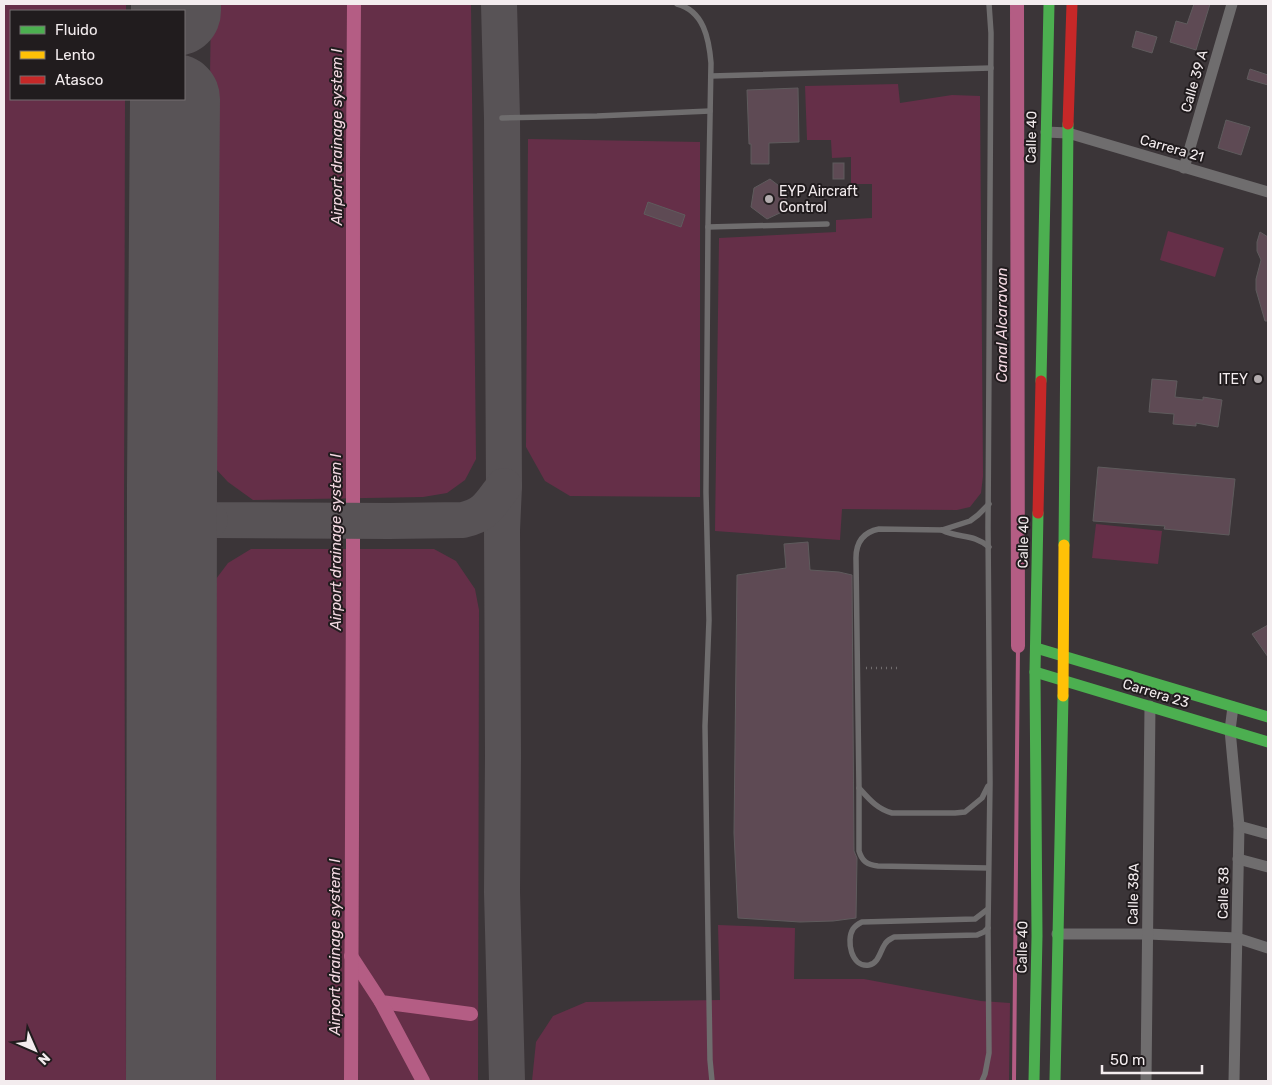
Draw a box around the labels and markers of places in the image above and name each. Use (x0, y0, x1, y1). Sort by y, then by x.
place label: EYP Aircraft Control (779, 183, 858, 216)
marker: EYP Aircraft Control (763, 193, 775, 205)
place label: ITEY (1219, 371, 1248, 388)
marker: ITEY (1252, 373, 1264, 385)

